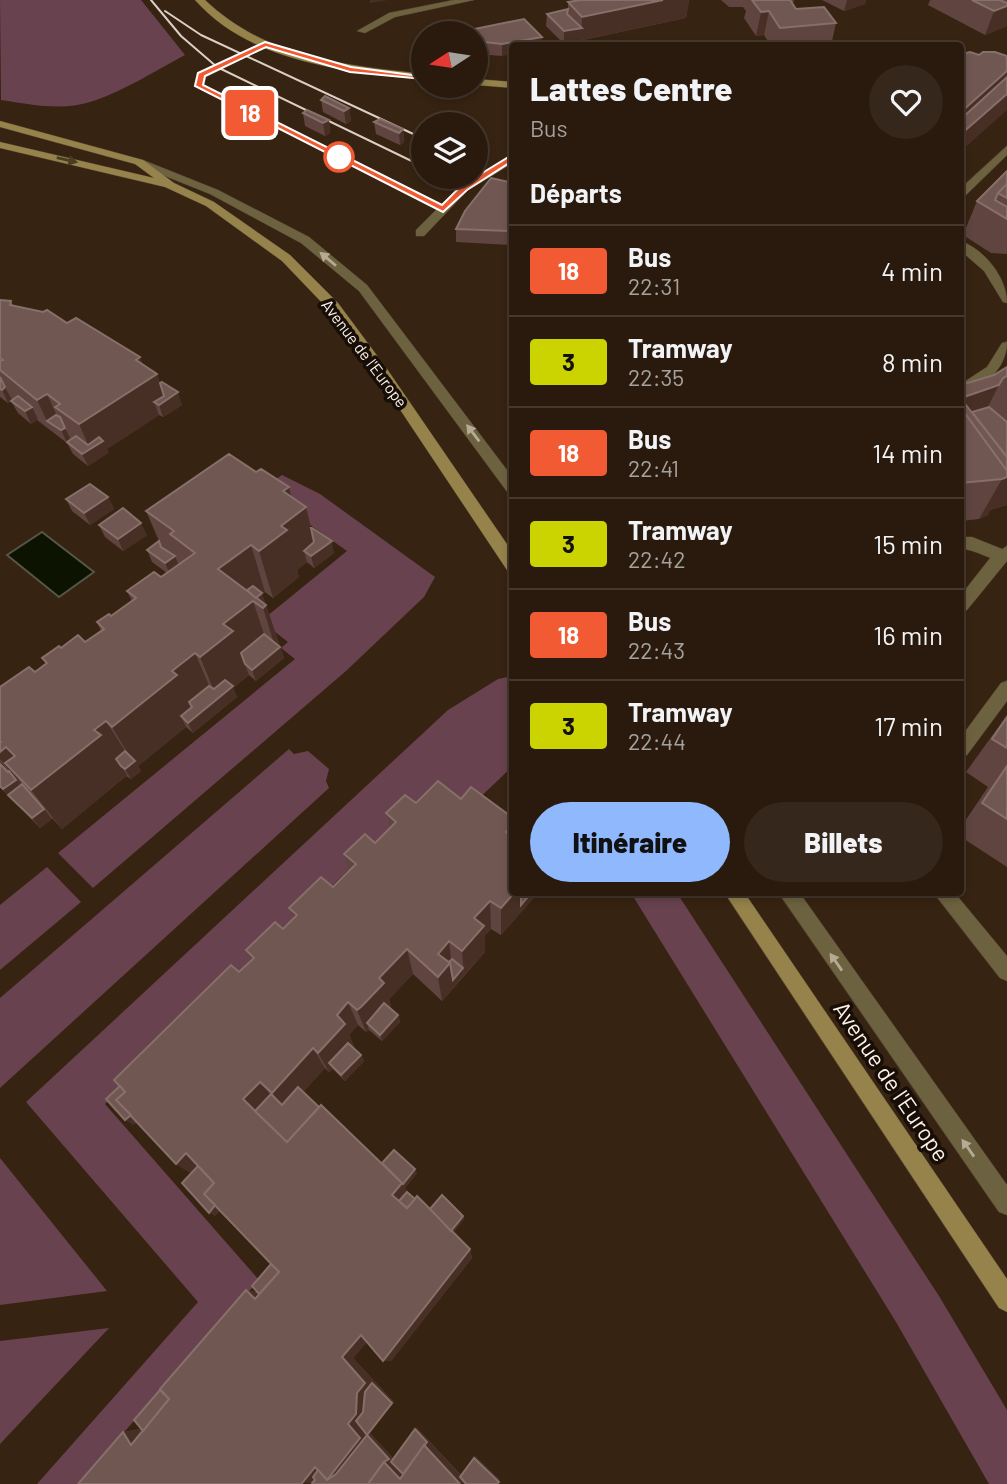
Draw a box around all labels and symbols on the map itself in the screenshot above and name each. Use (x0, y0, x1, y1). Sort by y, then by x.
north arrow (411, 21, 488, 98)
line badge: 18 (218, 90, 282, 136)
unlabelled marker (324, 142, 354, 172)
one-way arrow (56, 155, 78, 166)
one-way arrow (319, 252, 336, 267)
street label: Avenue de l'Europe (318, 295, 412, 411)
one-way arrow (466, 424, 480, 442)
one-way arrow (830, 953, 844, 971)
street label: Avenue de l'Europe (828, 996, 956, 1166)
one-way arrow (961, 1139, 975, 1157)

